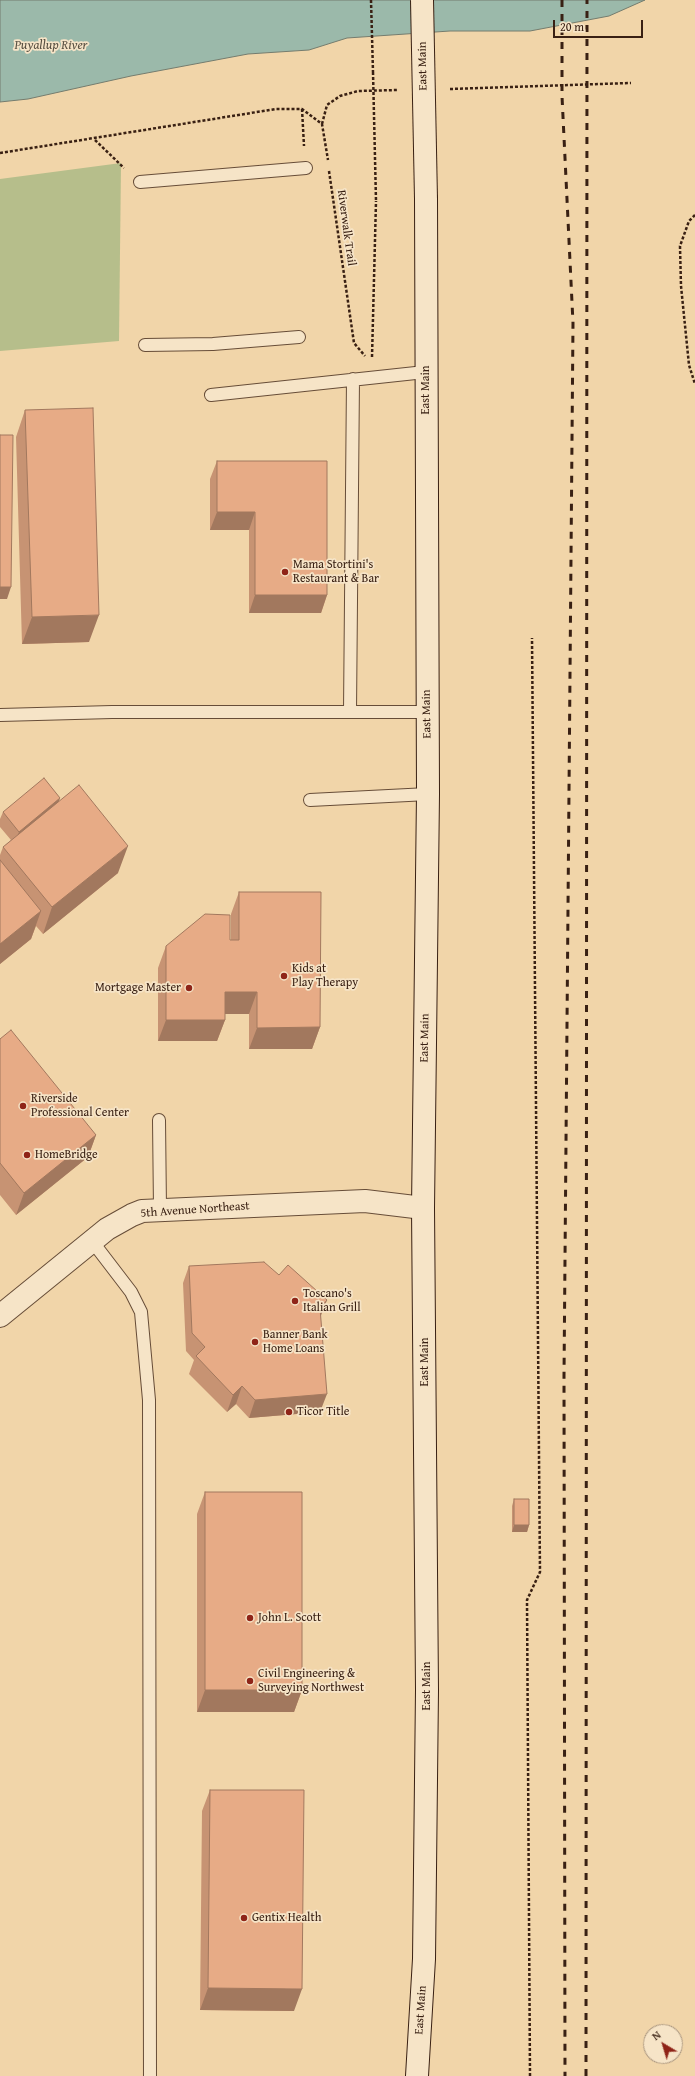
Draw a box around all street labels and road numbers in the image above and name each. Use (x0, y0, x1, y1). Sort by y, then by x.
street label: East Main (415, 41, 431, 91)
street label: Riverwalk Trail (334, 189, 358, 267)
street label: East Main (419, 365, 433, 415)
street label: East Main (419, 689, 435, 739)
street label: East Main (417, 1013, 433, 1063)
street label: 5th Avenue Northeast (140, 1199, 250, 1221)
street label: East Main (418, 1337, 432, 1387)
street label: East Main (420, 1661, 434, 1711)
street label: East Main (412, 1985, 430, 2035)

